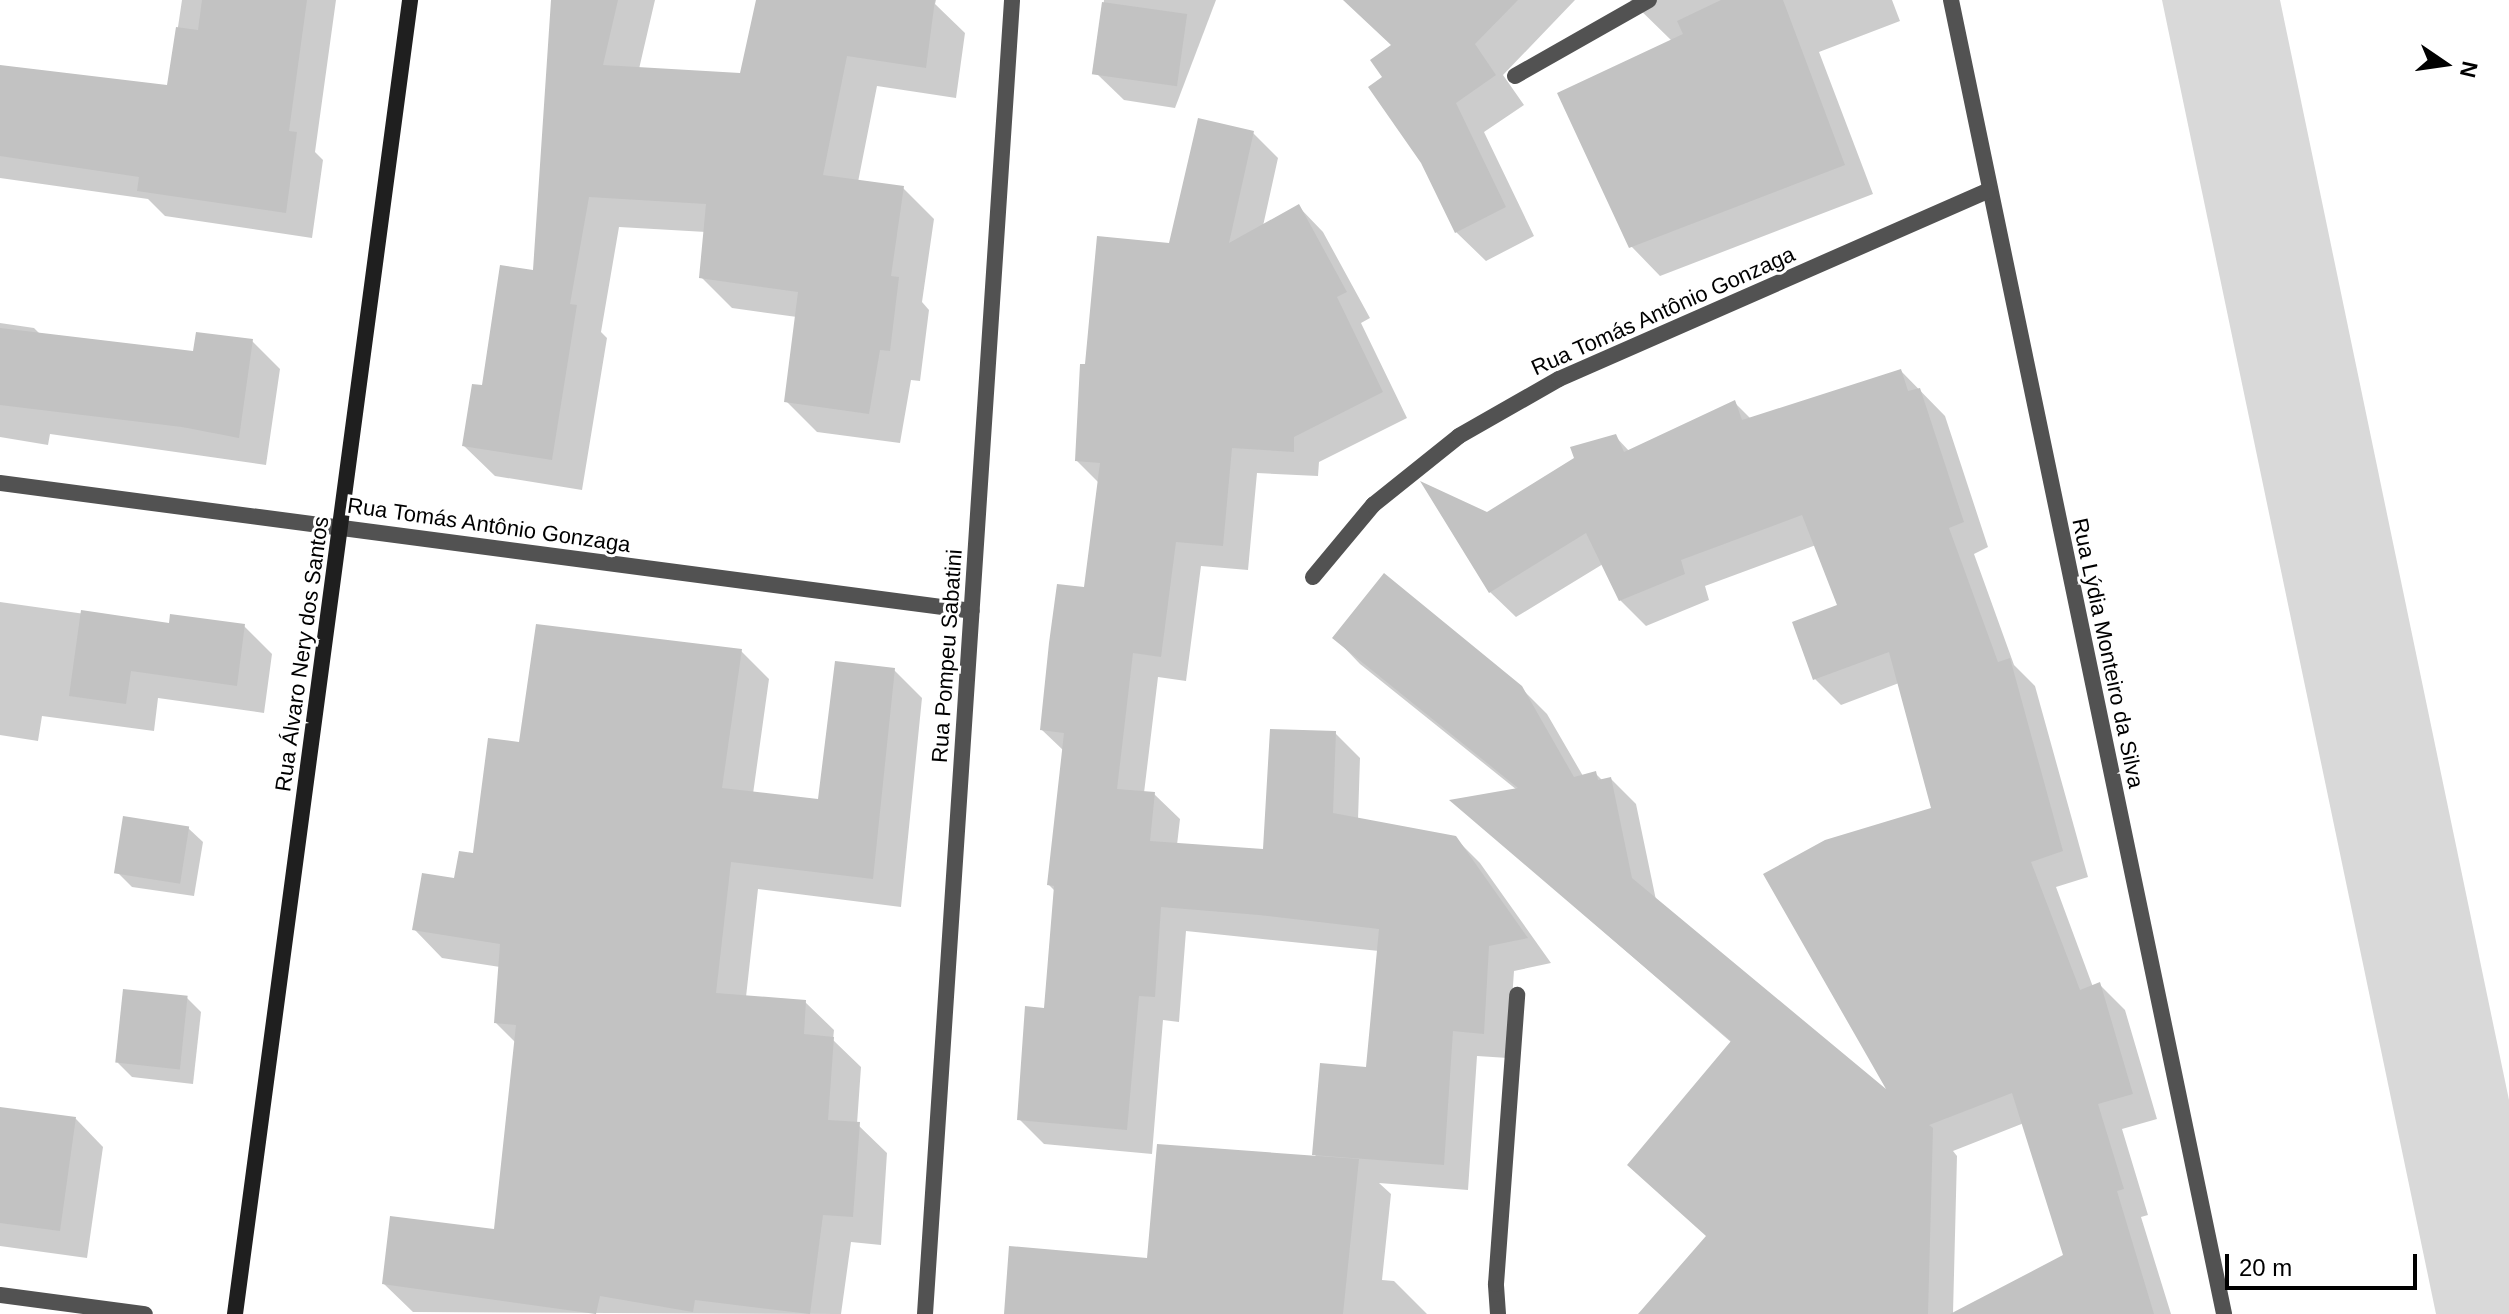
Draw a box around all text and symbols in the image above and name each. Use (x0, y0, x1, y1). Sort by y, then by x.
north arrow (2405, 24, 2485, 104)
text: N (2455, 59, 2483, 80)
street label: Rua Tomás Antônio Gonzaga (1526, 240, 1800, 382)
street label: Rua Tomás Antônio Gonzaga (345, 492, 633, 558)
street label: Rua Álvaro Nery dos Santos (270, 515, 334, 793)
street label: Rua Lýdia Monteiro da Silva (2066, 516, 2150, 790)
street label: Rua Pompeu Sabatini (926, 548, 968, 764)
scale bar (2229, 1238, 2421, 1288)
text: 20 m (2239, 1254, 2292, 1281)

